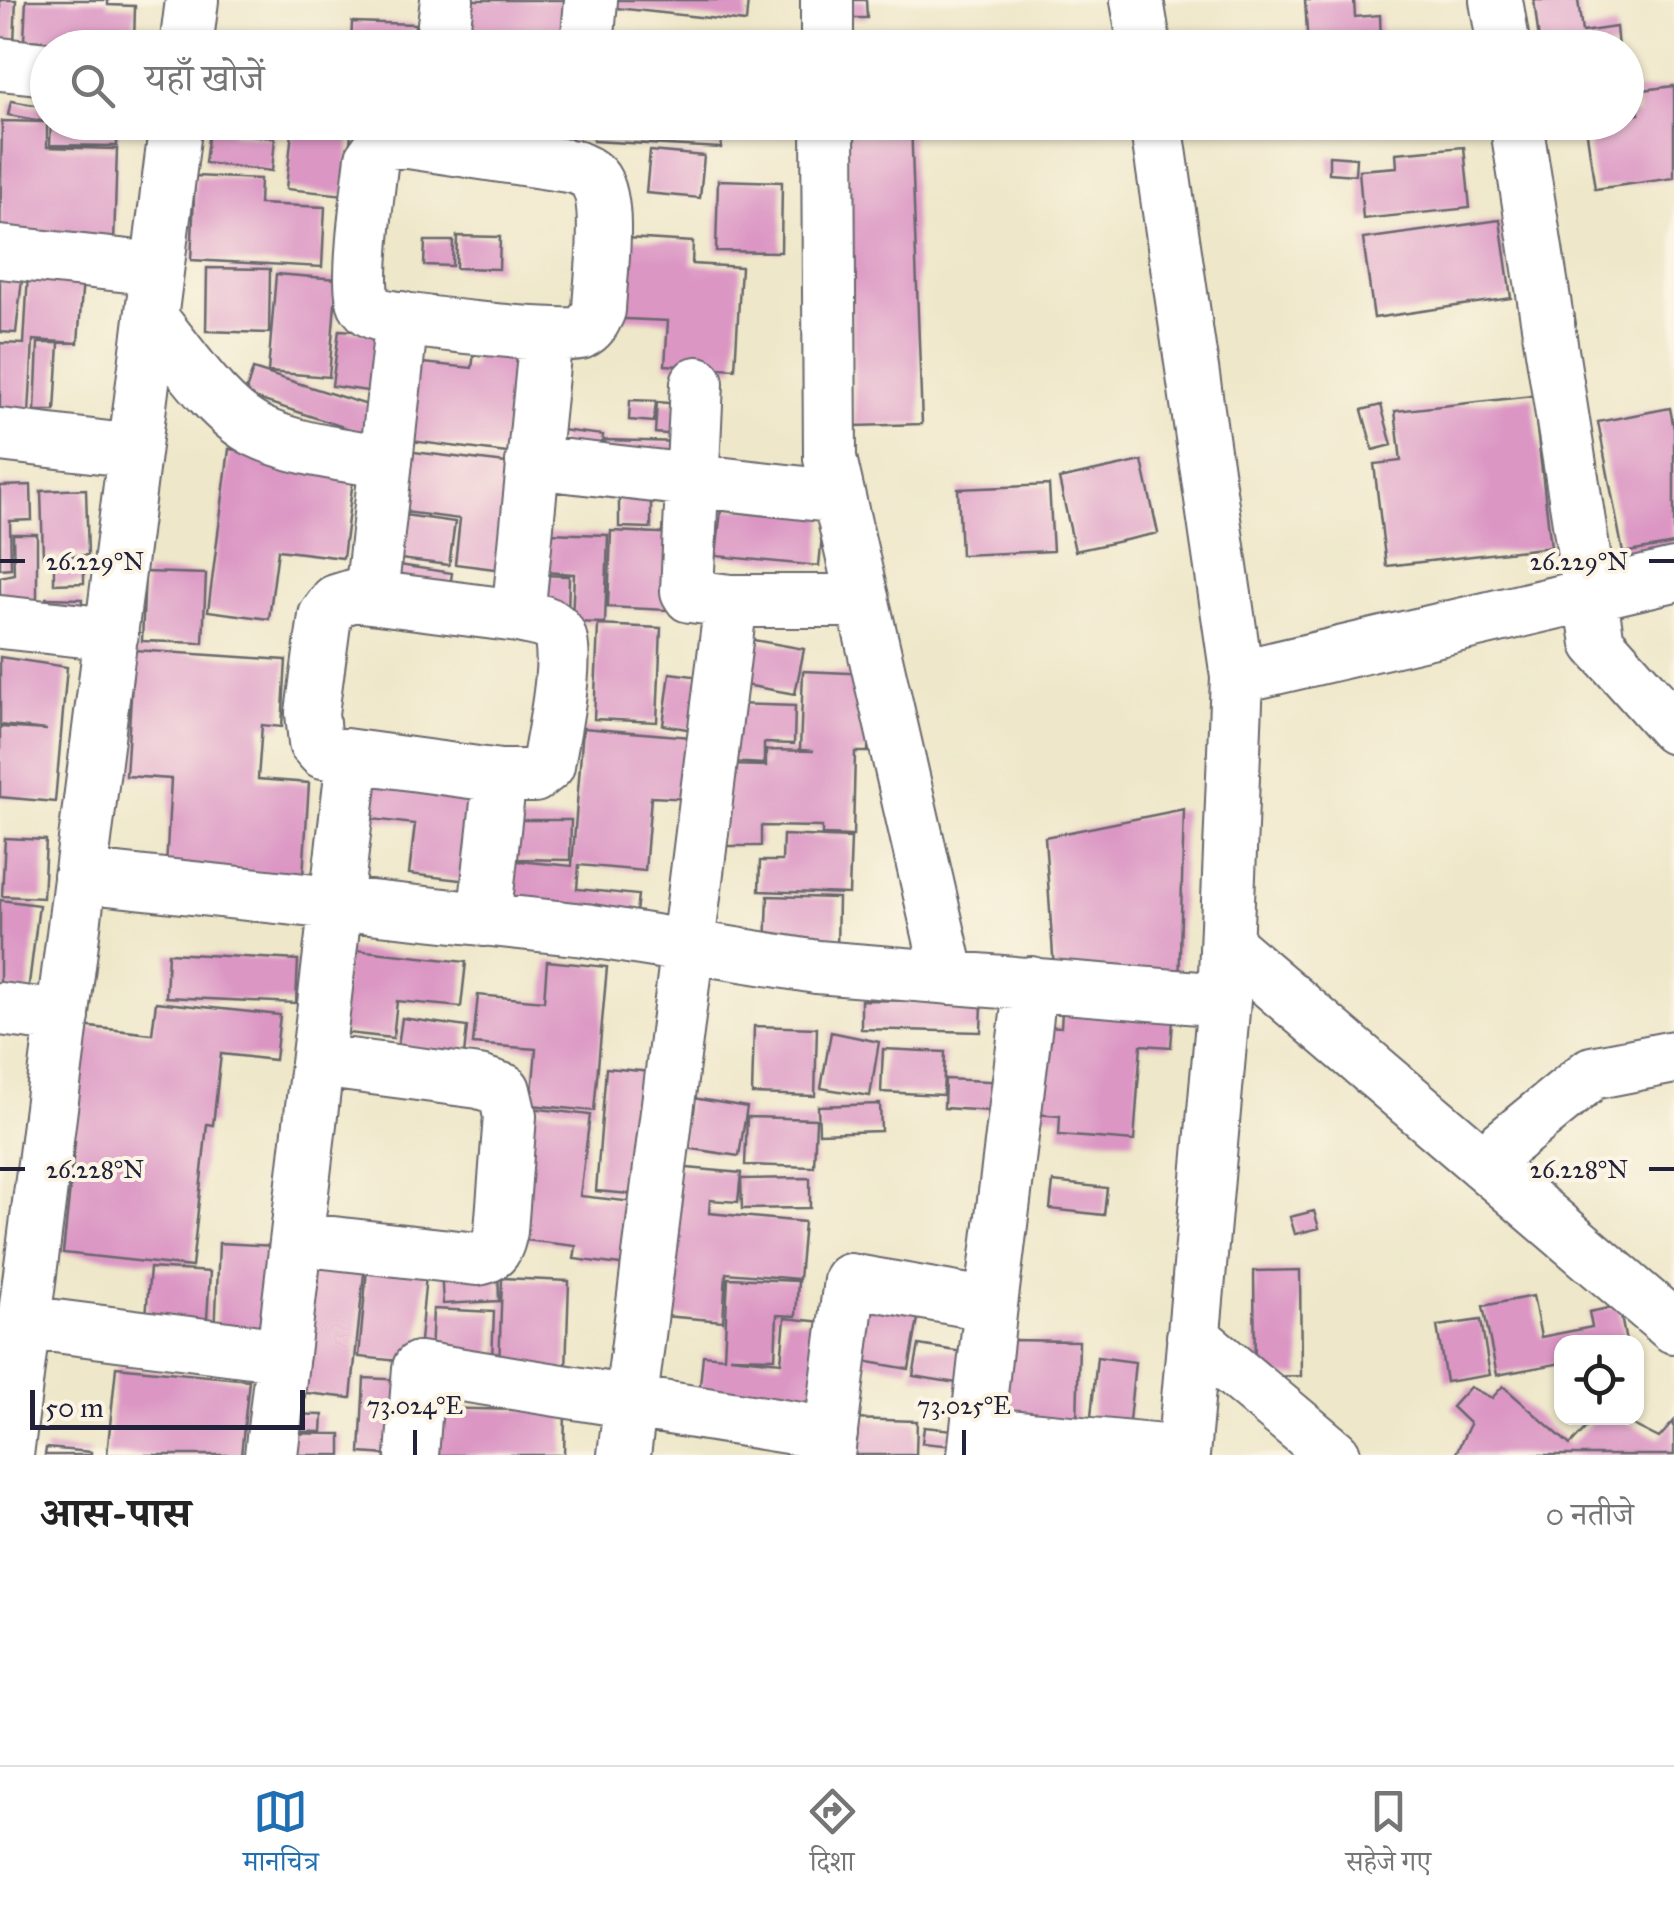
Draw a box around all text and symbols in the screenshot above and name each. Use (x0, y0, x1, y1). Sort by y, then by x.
search box (30, 30, 1644, 140)
text: यहाँ खोजें (145, 55, 264, 101)
icon: search (65, 58, 120, 113)
text: 26.229°N (46, 546, 144, 577)
text: 26.229°N (1530, 546, 1628, 577)
text: 26.228°N (46, 1154, 144, 1185)
text: 26.228°N (1530, 1154, 1628, 1185)
map controls (1554, 1335, 1644, 1425)
button: locate (1554, 1335, 1644, 1425)
scale bar (30, 1385, 305, 1430)
text: 50 m (45, 1390, 104, 1425)
text: 73.024°E (367, 1390, 463, 1421)
text: 73.025°E (917, 1390, 1011, 1421)
text: आस-पास (40, 1487, 191, 1539)
text: 0 नतीजे (1546, 1495, 1634, 1534)
tab: मानचित्र (243, 1784, 319, 1889)
tab: दिशा (805, 1784, 860, 1889)
tab: सहेजे गए (1345, 1784, 1431, 1889)

